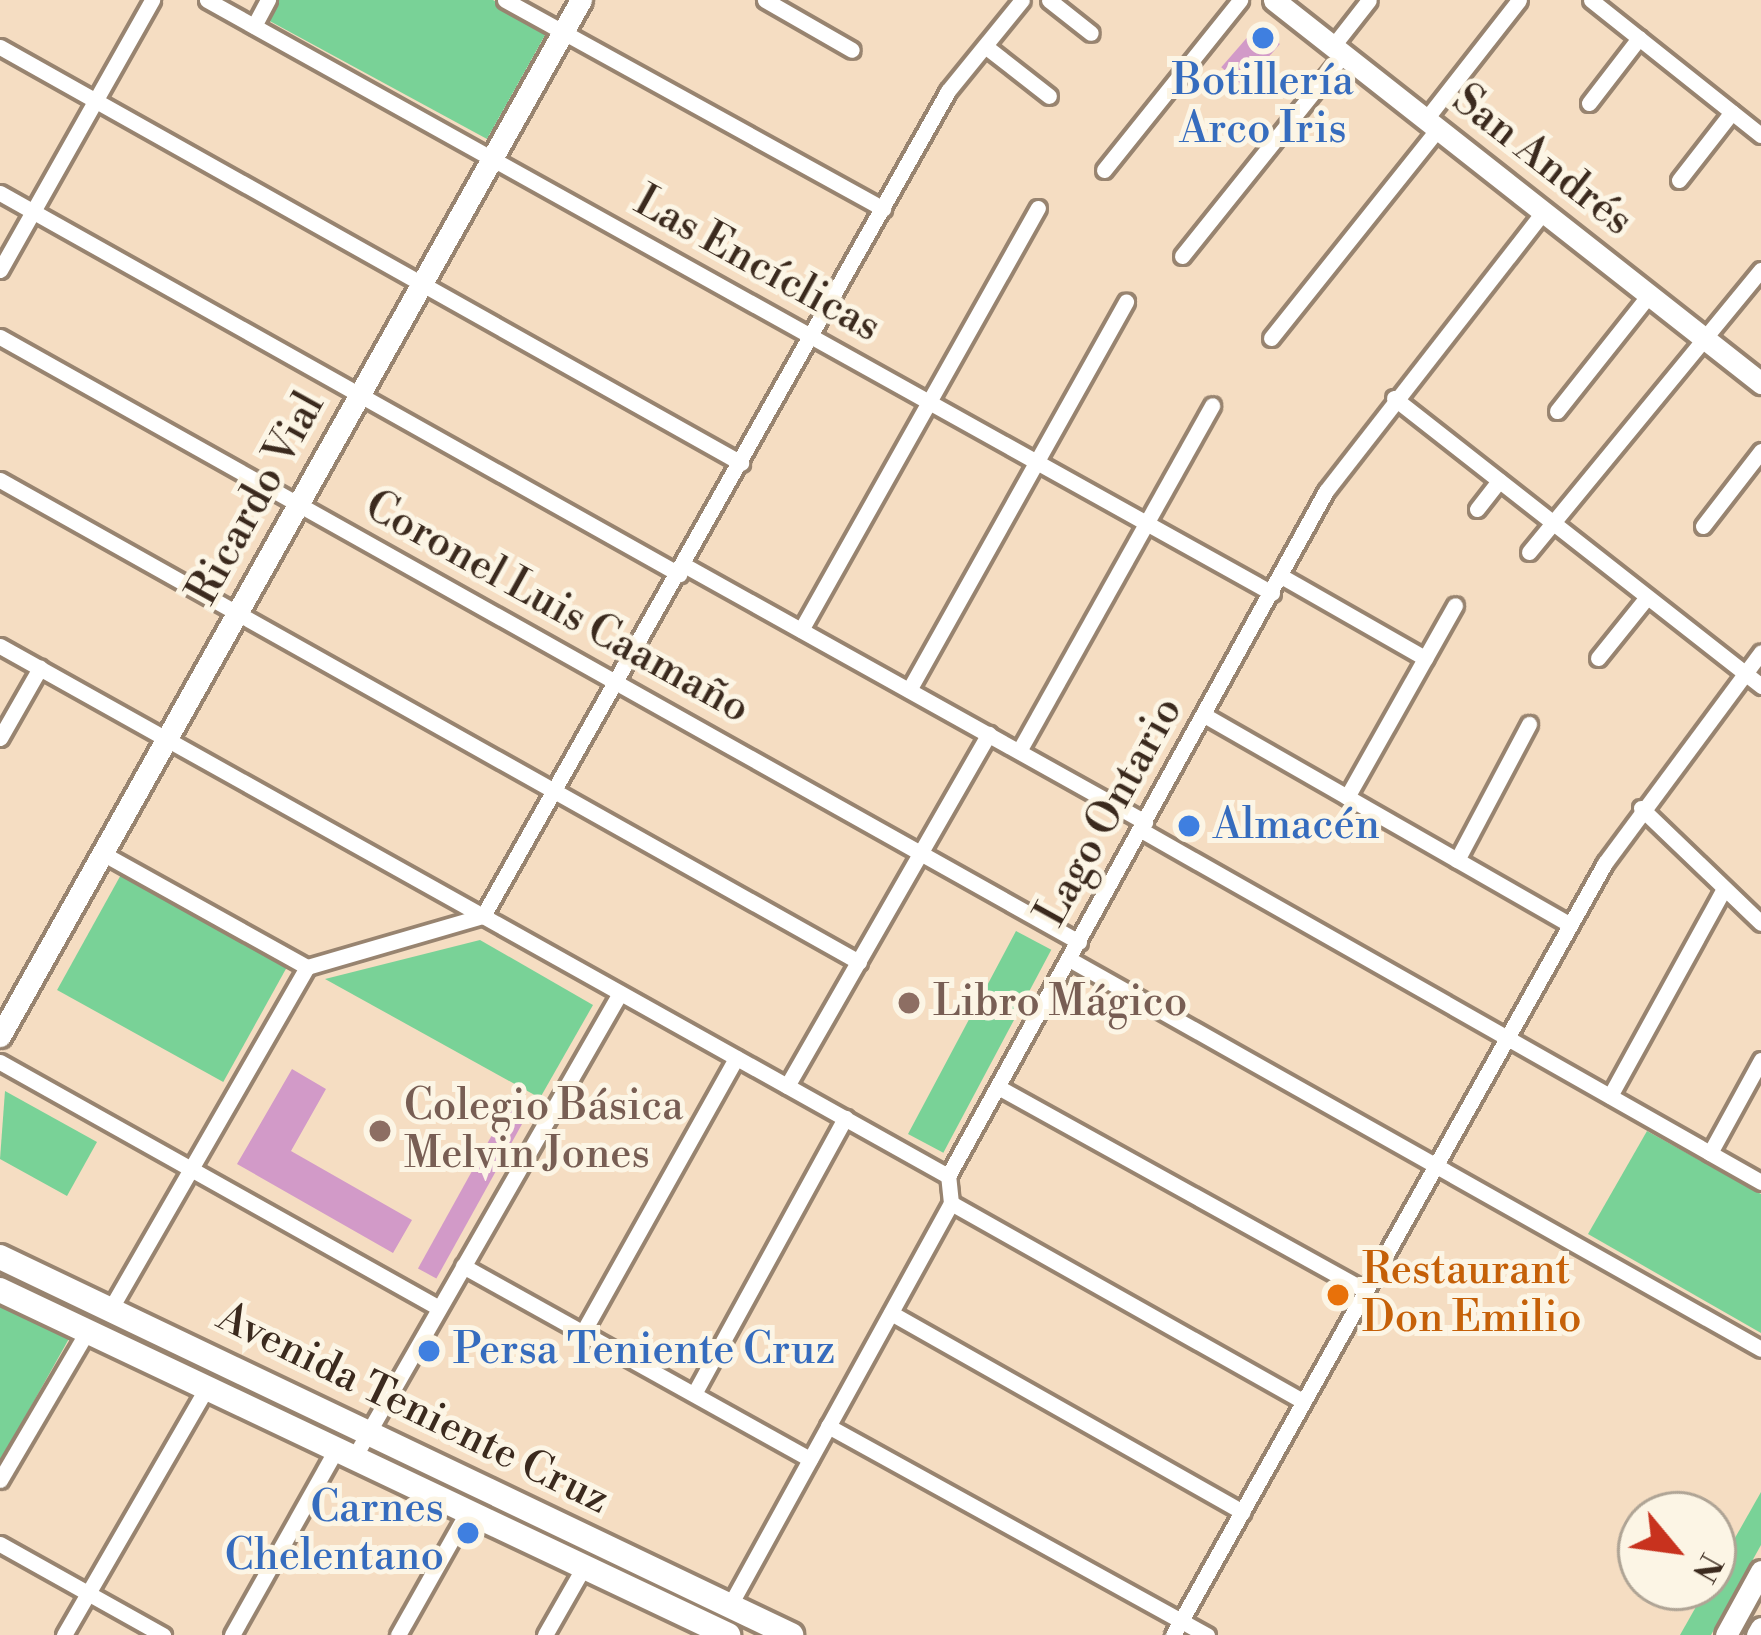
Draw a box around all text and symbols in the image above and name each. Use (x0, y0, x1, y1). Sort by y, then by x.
marker: Botillería Arco Iris (1250, 25, 1276, 51)
place label: Botillería Arco Iris (1172, 57, 1354, 156)
street label: San Andrés (1442, 75, 1642, 247)
street label: Las Encíclicas (625, 177, 889, 353)
street label: Ricardo Vial (178, 384, 336, 614)
street label: Coronel Luis Caamaño (356, 481, 758, 735)
street label: Lago Ontario (1026, 689, 1194, 935)
place label: Almacén (1213, 801, 1380, 851)
marker: Almacén (1176, 813, 1202, 839)
place label: Libro Mágico (933, 978, 1187, 1028)
marker: Libro Mágico (896, 990, 922, 1016)
place label: Colegio Básica Melvin Jones (404, 1082, 683, 1180)
marker: Colegio Básica Melvin Jones (367, 1118, 393, 1144)
place label: Restaurant Don Emilio (1362, 1246, 1581, 1344)
marker: Restaurant Don Emilio (1325, 1282, 1351, 1308)
street label: Avenida Teniente Cruz (209, 1292, 617, 1526)
place label: Persa Teniente Cruz (453, 1326, 835, 1376)
marker: Persa Teniente Cruz (416, 1338, 442, 1364)
place label: Carnes Chelentano (225, 1484, 444, 1582)
north arrow (1617, 1491, 1737, 1611)
marker: Carnes Chelentano (455, 1520, 481, 1546)
text: N (1682, 1546, 1731, 1589)

